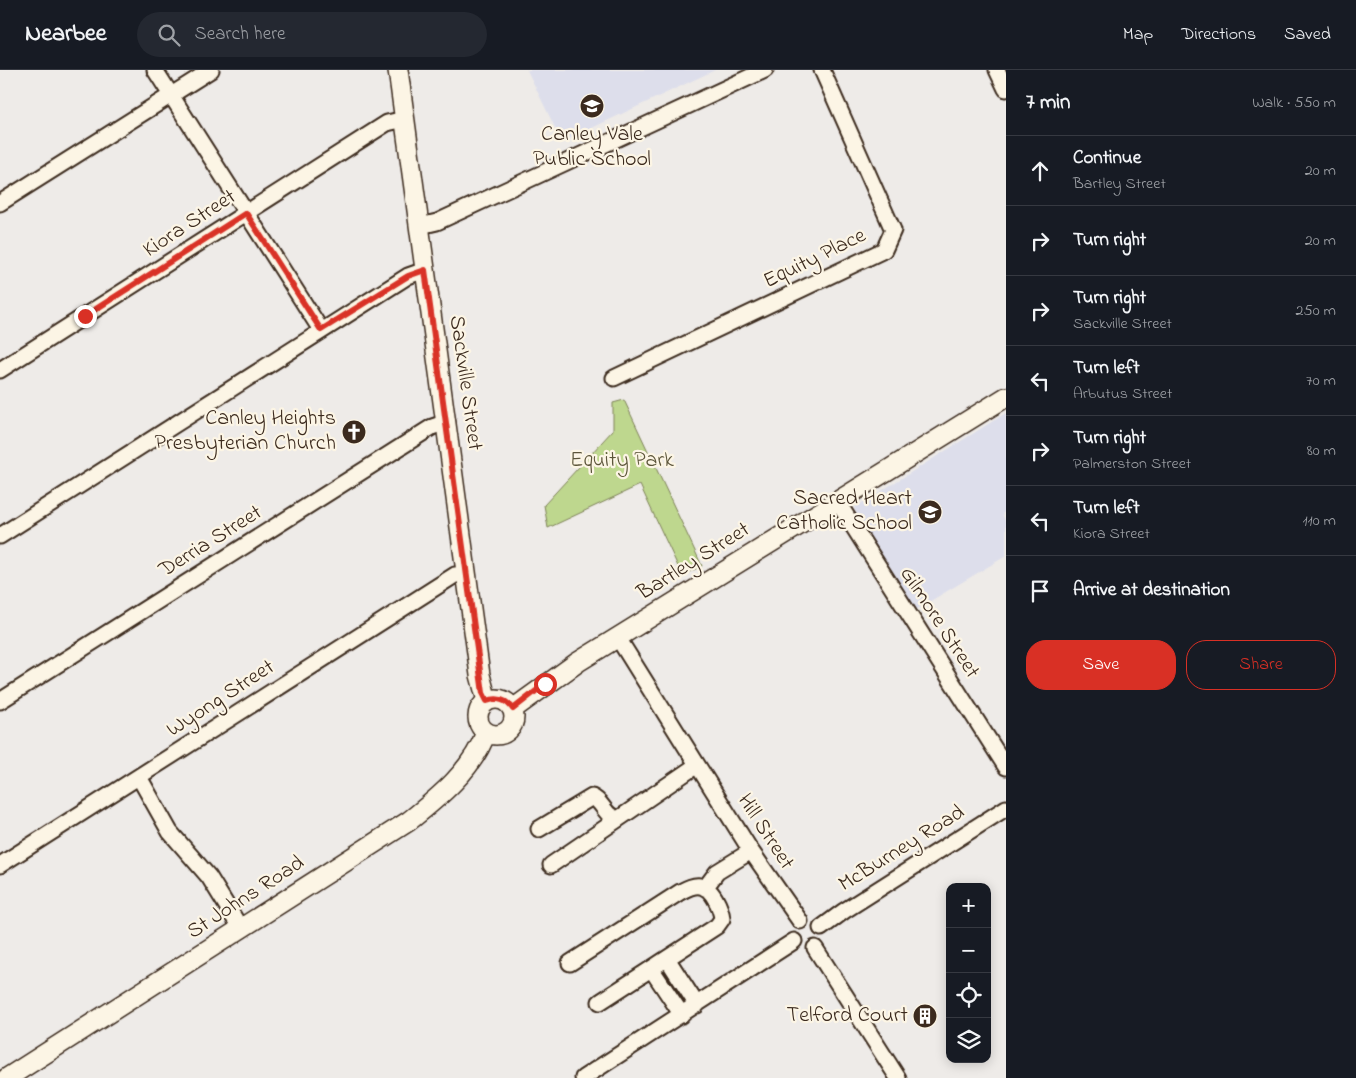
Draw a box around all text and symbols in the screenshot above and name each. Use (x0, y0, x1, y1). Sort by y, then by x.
search box (137, 12, 487, 57)
text: Nearbee (25, 17, 107, 52)
icon: search (155, 21, 183, 49)
text: Search here (195, 21, 286, 48)
text: Map (1123, 22, 1153, 48)
text: Directions (1181, 22, 1256, 48)
text: Saved (1284, 22, 1331, 48)
text: 7 min (1026, 88, 1070, 118)
text: Walk · 550 m (1252, 91, 1336, 115)
school or university icon: Canley Vale Public School (579, 93, 605, 119)
place label: Canley Vale Public School (533, 119, 651, 176)
text: Continue (1073, 145, 1141, 172)
icon: ahead (1026, 157, 1054, 185)
text: 20 m (1305, 159, 1336, 183)
text: Bartley Street (1073, 172, 1166, 196)
street label: Kiora Street (137, 181, 244, 266)
street label: Equity Place (758, 220, 872, 299)
icon: right (1026, 227, 1054, 255)
text: Turn right (1073, 227, 1146, 254)
text: 20 m (1305, 229, 1336, 253)
text: Turn right (1073, 285, 1146, 312)
icon: right (1026, 297, 1054, 325)
text: 250 m (1296, 299, 1336, 323)
route end (74, 305, 97, 328)
text: Sackville Street (1073, 312, 1172, 336)
street label: Sackville Street (440, 313, 490, 453)
text: Turn left (1073, 355, 1140, 382)
icon: left (1026, 367, 1054, 395)
text: 70 m (1306, 369, 1336, 393)
text: Arbutus Street (1073, 382, 1172, 406)
place label: Canley Heights Presbyterian Church (155, 403, 336, 461)
church icon: Canley Heights Presbyterian Church (341, 419, 367, 445)
text: Turn right (1073, 425, 1146, 452)
icon: right (1026, 437, 1054, 465)
text: 80 m (1307, 439, 1336, 463)
park label: Equity Park (570, 445, 674, 478)
text: Palmerston Street (1073, 452, 1191, 476)
place label: Sacred Heart Catholic School (776, 483, 913, 540)
text: Turn left (1073, 495, 1140, 522)
street label: Derria Street (152, 497, 269, 587)
school or university icon: Sacred Heart Catholic School (917, 499, 943, 525)
icon: left (1026, 507, 1054, 535)
text: 110 m (1302, 509, 1336, 533)
street label: Bartley Street (631, 514, 758, 611)
text: Kiora Street (1073, 522, 1150, 546)
street label: Gilmore Street (891, 561, 987, 686)
icon: arrive (1026, 577, 1054, 605)
text: Arrive at destination (1073, 577, 1230, 604)
button: Save (1026, 640, 1176, 690)
button: Share (1186, 640, 1336, 690)
street label: Wyong Street (161, 652, 282, 747)
route start (534, 673, 557, 696)
street label: Hill Street (728, 788, 802, 877)
street label: McBurney Road (833, 797, 972, 901)
street label: St Johns Road (181, 848, 311, 948)
map controls (946, 883, 991, 1063)
button: + (946, 883, 991, 928)
button: − (946, 928, 991, 973)
button: locate (946, 973, 991, 1018)
place label: Telford Court (787, 1000, 909, 1032)
building icon: Telford Court (912, 1003, 938, 1029)
button: layers (946, 1018, 991, 1063)

